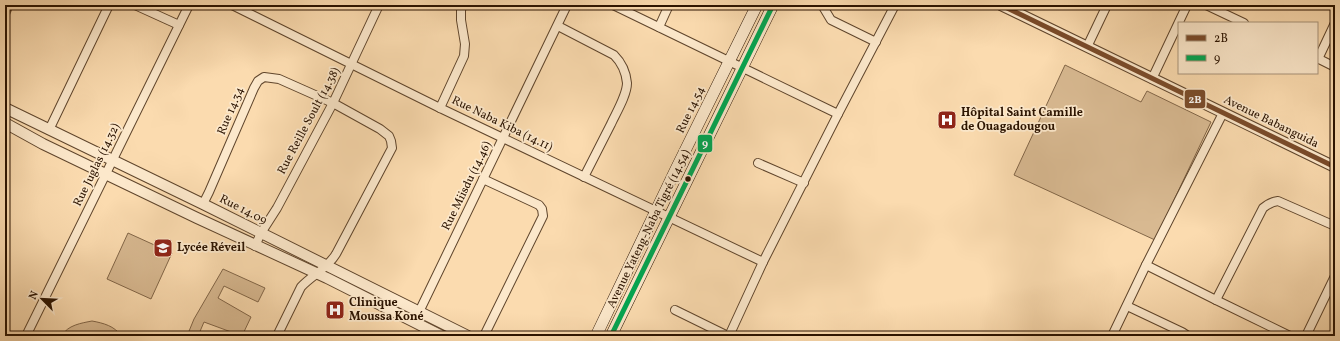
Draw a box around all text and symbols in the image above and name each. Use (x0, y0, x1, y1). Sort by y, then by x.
legend (1178, 22, 1318, 74)
text: 2B (1214, 31, 1228, 47)
text: 9 (1214, 51, 1220, 67)
street label: Rue Reille Soult (14.38) (274, 64, 344, 177)
street label: Rue 14.54 (673, 84, 709, 136)
street label: Rue 14.34 (214, 85, 248, 137)
line badge: 2B (1184, 89, 1206, 109)
street label: Avenue Babanguida (1221, 92, 1321, 152)
street label: Rue Naba Kiba (14.11) (449, 93, 556, 156)
text: 2B (1188, 93, 1202, 108)
place label: Hôpital Saint Camille de Ouagadougou (961, 105, 1083, 135)
hospital icon: Hôpital Saint Camille de Ouagadougou (936, 109, 958, 131)
street label: Rue Juglas (14.32) (70, 120, 124, 209)
line badge: 9 (697, 134, 713, 153)
text: 9 (702, 137, 708, 152)
street label: Rue Miisdu (14.46) (438, 138, 496, 233)
street label: Avenue Yateng-Naba Tigré (14.54) (604, 147, 695, 311)
unlabelled marker (683, 174, 693, 184)
street label: Rue 14.09 (217, 191, 269, 229)
school or university icon: Lycée Réveil (152, 237, 174, 259)
place label: Lycée Réveil (177, 240, 245, 256)
north arrow (22, 279, 62, 319)
text: N (26, 289, 43, 302)
place label: Clinique Moussa Koné (349, 295, 424, 325)
hospital icon: Clinique Moussa Koné (324, 299, 346, 321)

